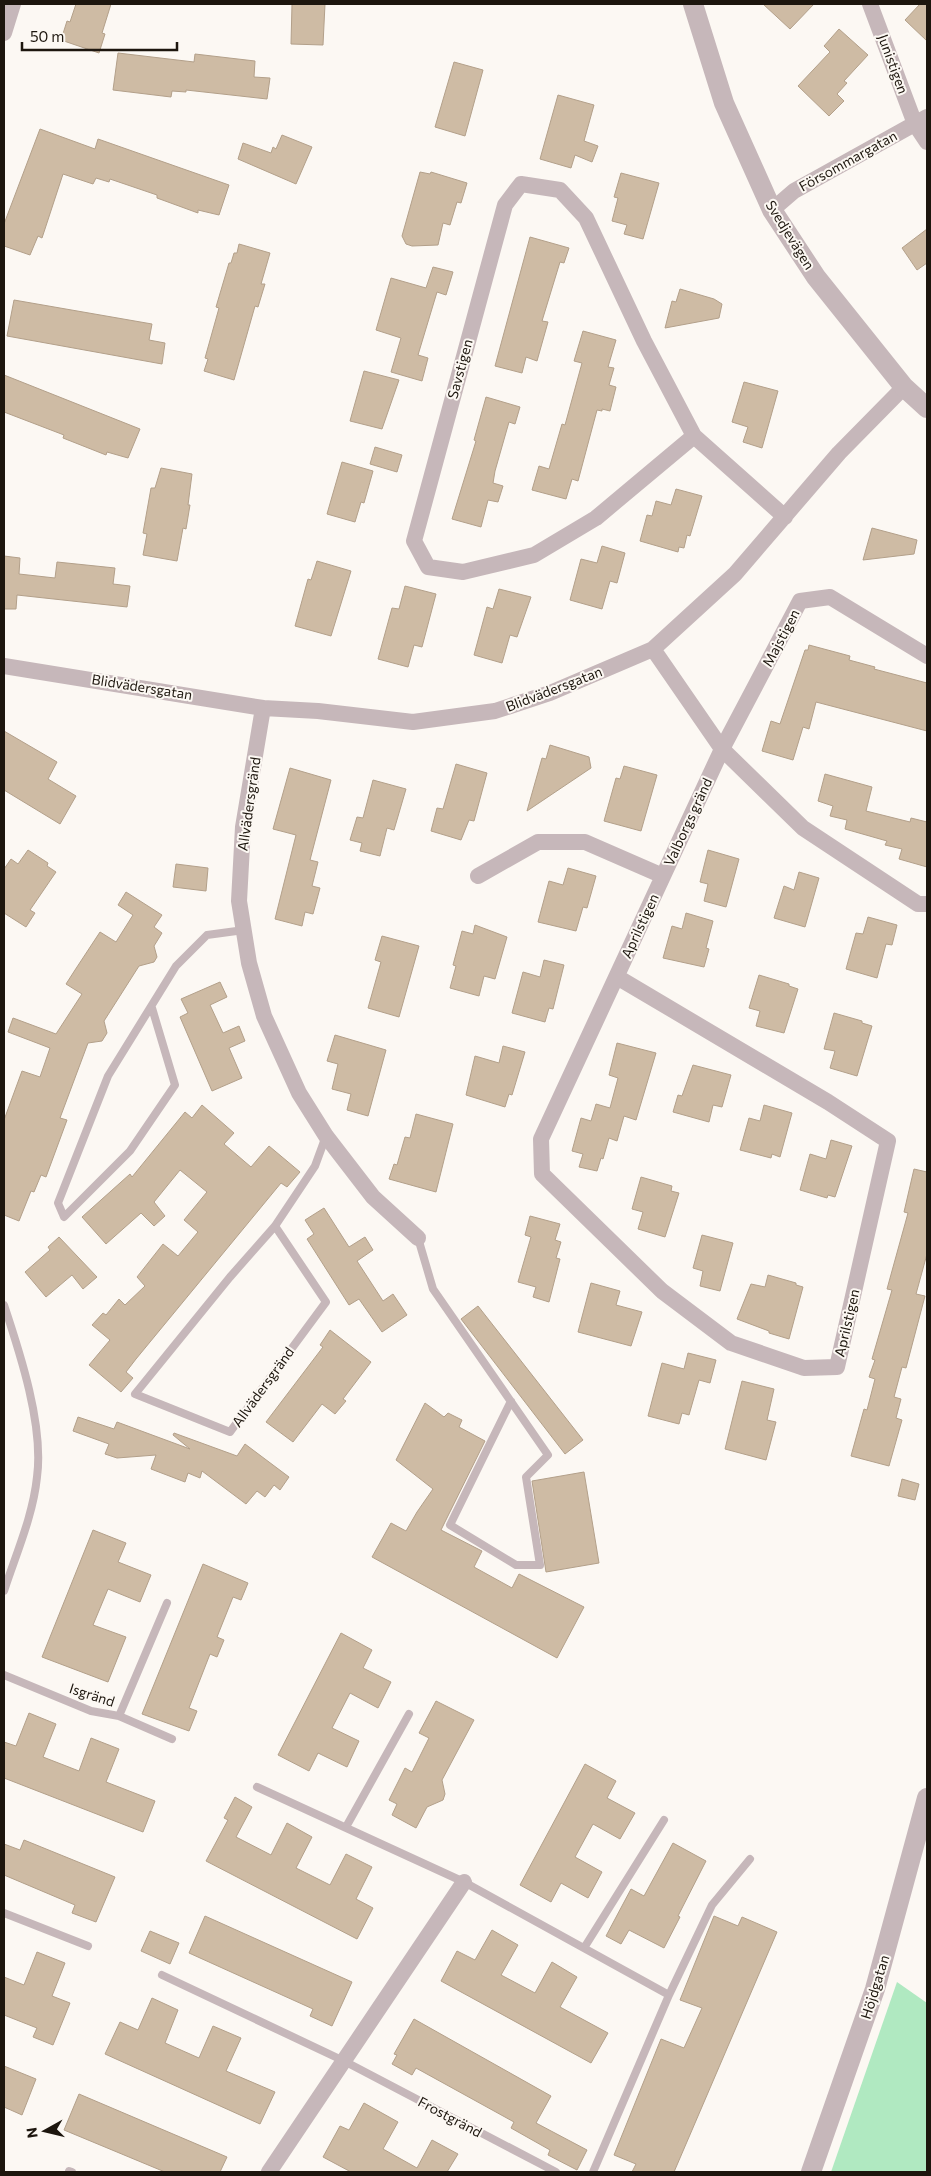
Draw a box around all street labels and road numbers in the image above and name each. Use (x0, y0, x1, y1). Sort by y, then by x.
street label: Junistigen (875, 32, 912, 96)
street label: Försommargatan (796, 127, 900, 195)
street label: Svedjevägen (762, 197, 818, 272)
street label: Savstigen (443, 337, 476, 401)
street label: Majstigen (758, 606, 803, 669)
street label: Blidvädersgatan (503, 662, 604, 715)
street label: Blidvädersgatan (91, 670, 194, 703)
street label: Allvädersgränd (233, 756, 264, 852)
street label: Valborgs gränd (660, 775, 715, 868)
street label: Aprilstigen (617, 891, 662, 961)
street label: Aprilstigen (830, 1287, 863, 1359)
street label: Allvädersgränd (228, 1343, 297, 1430)
street label: Isgränd (67, 1679, 117, 1710)
street label: Höjdgatan (857, 1953, 892, 2021)
street label: Frostgränd (415, 2093, 485, 2140)

